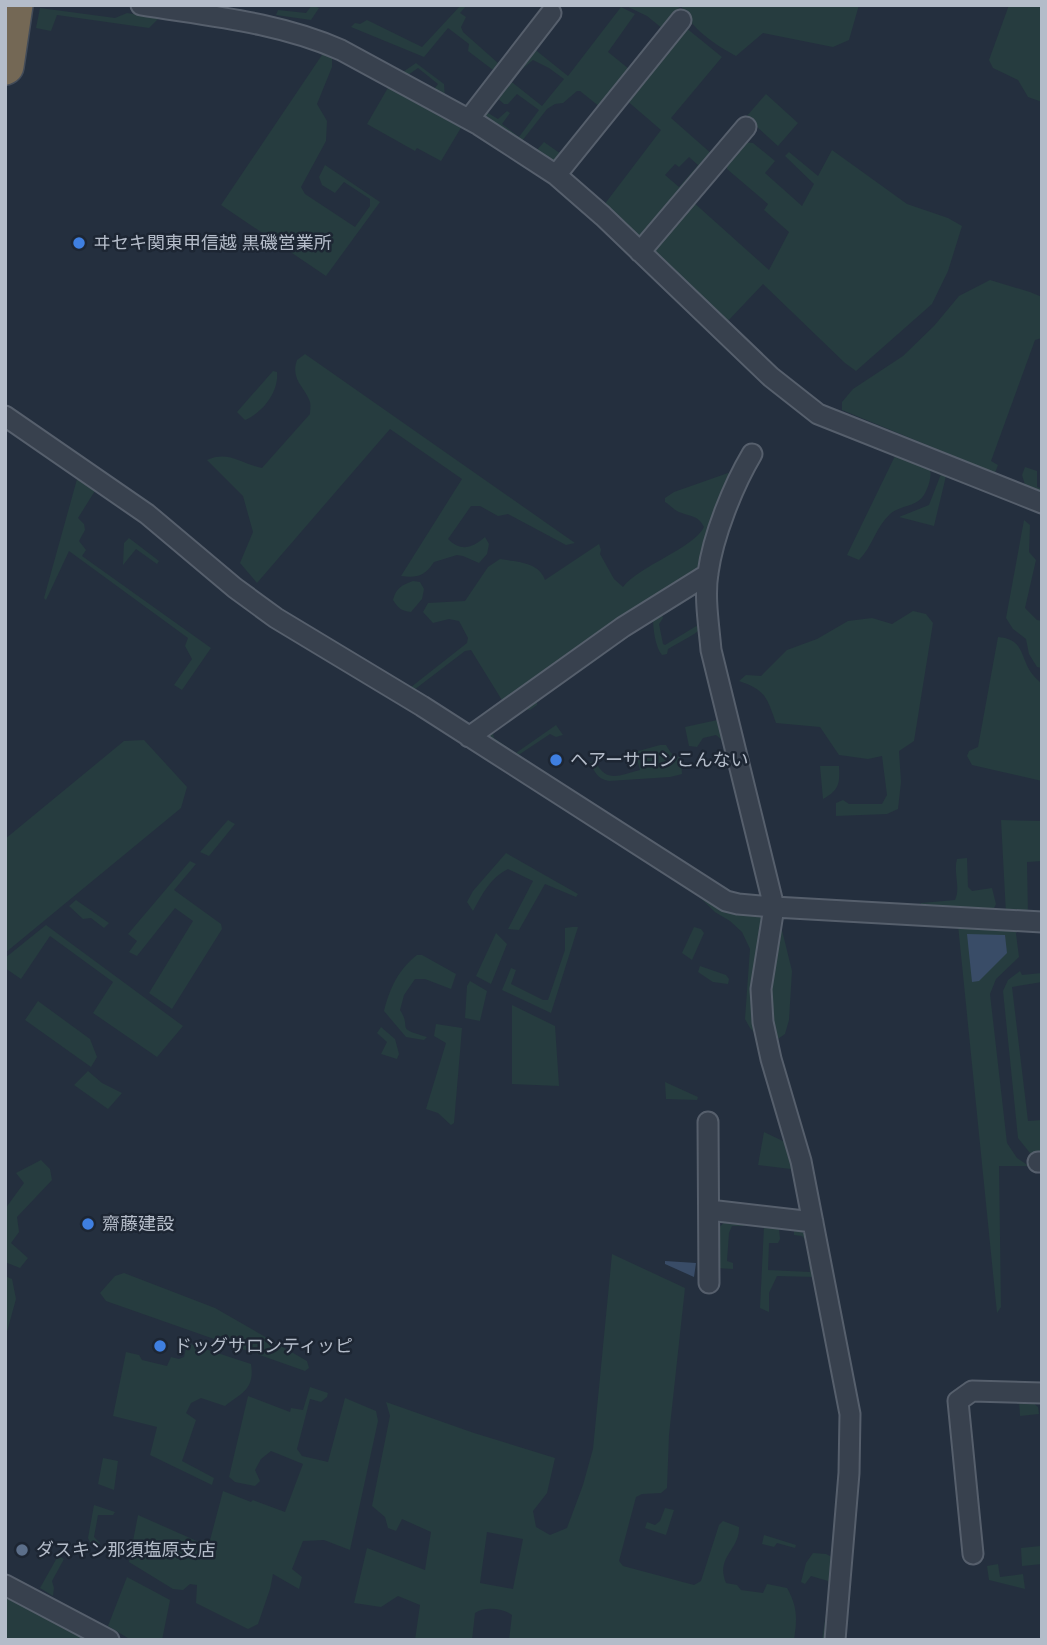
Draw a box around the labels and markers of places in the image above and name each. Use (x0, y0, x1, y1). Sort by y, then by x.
place label: ヰセキ関東甲信越 黒磯営業所 (93, 230, 332, 254)
marker: ヰセキ関東甲信越 黒磯営業所 (71, 235, 87, 251)
place label: ヘアーサロンこんない (570, 747, 749, 771)
marker: ヘアーサロンこんない (548, 752, 564, 768)
place label: 齋藤建設 (102, 1211, 174, 1235)
marker: 齋藤建設 (80, 1216, 96, 1232)
place label: ドッグサロンティッピ (174, 1333, 353, 1357)
marker: ドッグサロンティッピ (152, 1338, 168, 1354)
place label: ダスキン那須塩原支店 (36, 1537, 215, 1561)
marker: ダスキン那須塩原支店 (14, 1542, 30, 1558)

